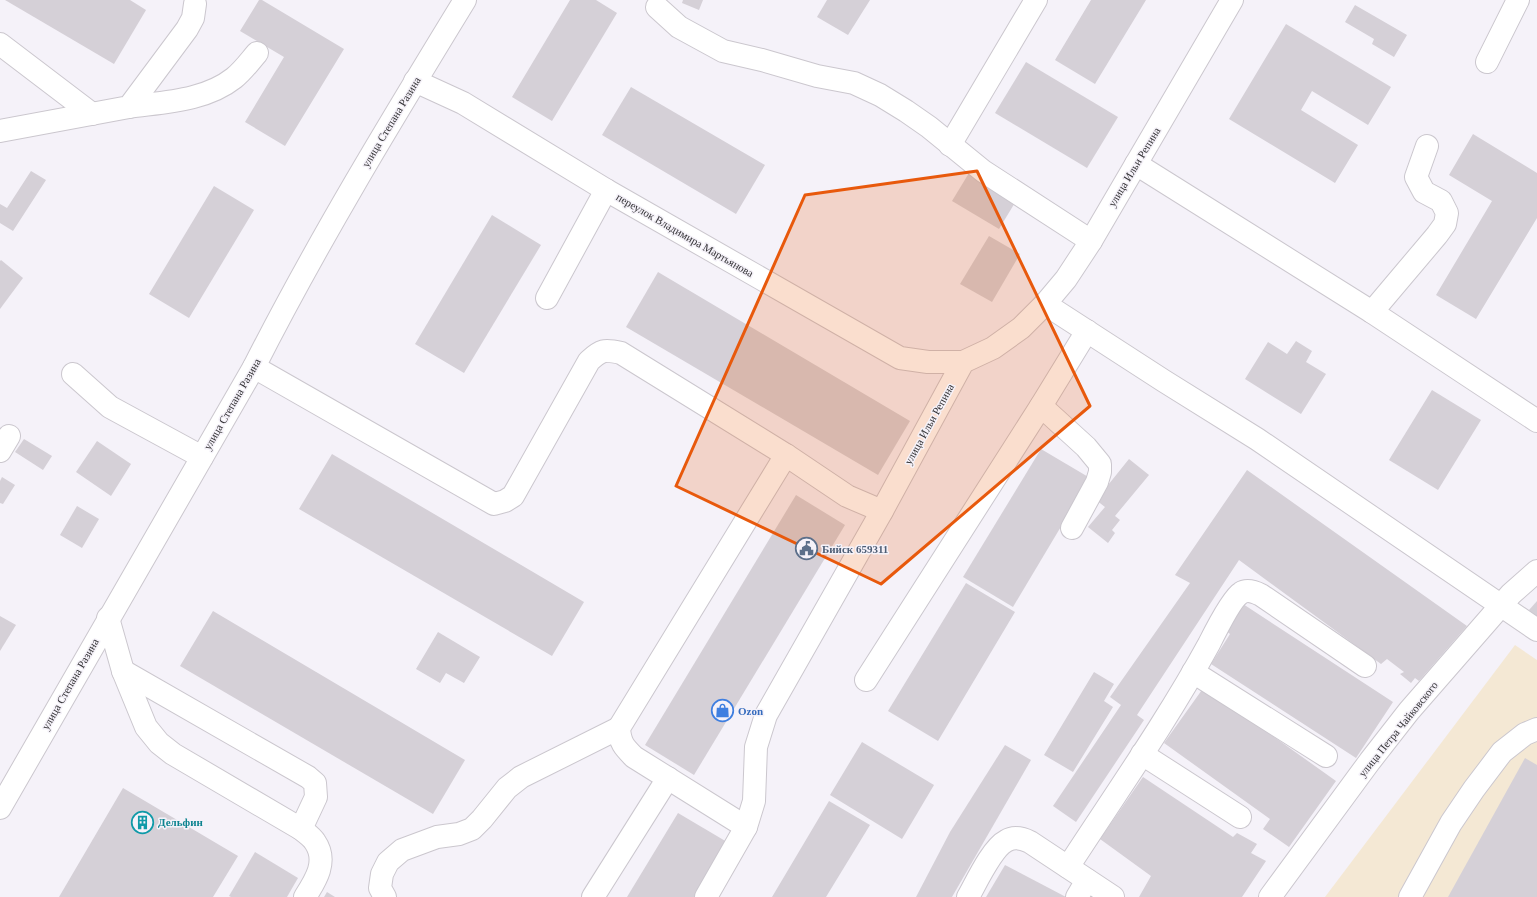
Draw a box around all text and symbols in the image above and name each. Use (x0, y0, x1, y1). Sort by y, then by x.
street label: улица Степана Разина (359, 75, 423, 169)
street label: улица Ильи Репина (1106, 125, 1162, 209)
street label: переулок Владимира Мартьянова (614, 191, 756, 279)
street label: улица Степана Разина (201, 356, 263, 452)
street label: улица Ильи Репина (902, 381, 956, 466)
public building icon: Бийск 659311 (794, 536, 820, 562)
place label: Бийск 659311 (822, 543, 888, 555)
street label: улица Степана Разина (39, 636, 101, 732)
street label: улица Петра Чайковского (1356, 679, 1440, 779)
shop icon: Ozon (710, 698, 736, 724)
place label: Ozon (738, 705, 763, 717)
building icon: Дельфин (129, 809, 155, 835)
place label: Дельфин (158, 816, 204, 828)

